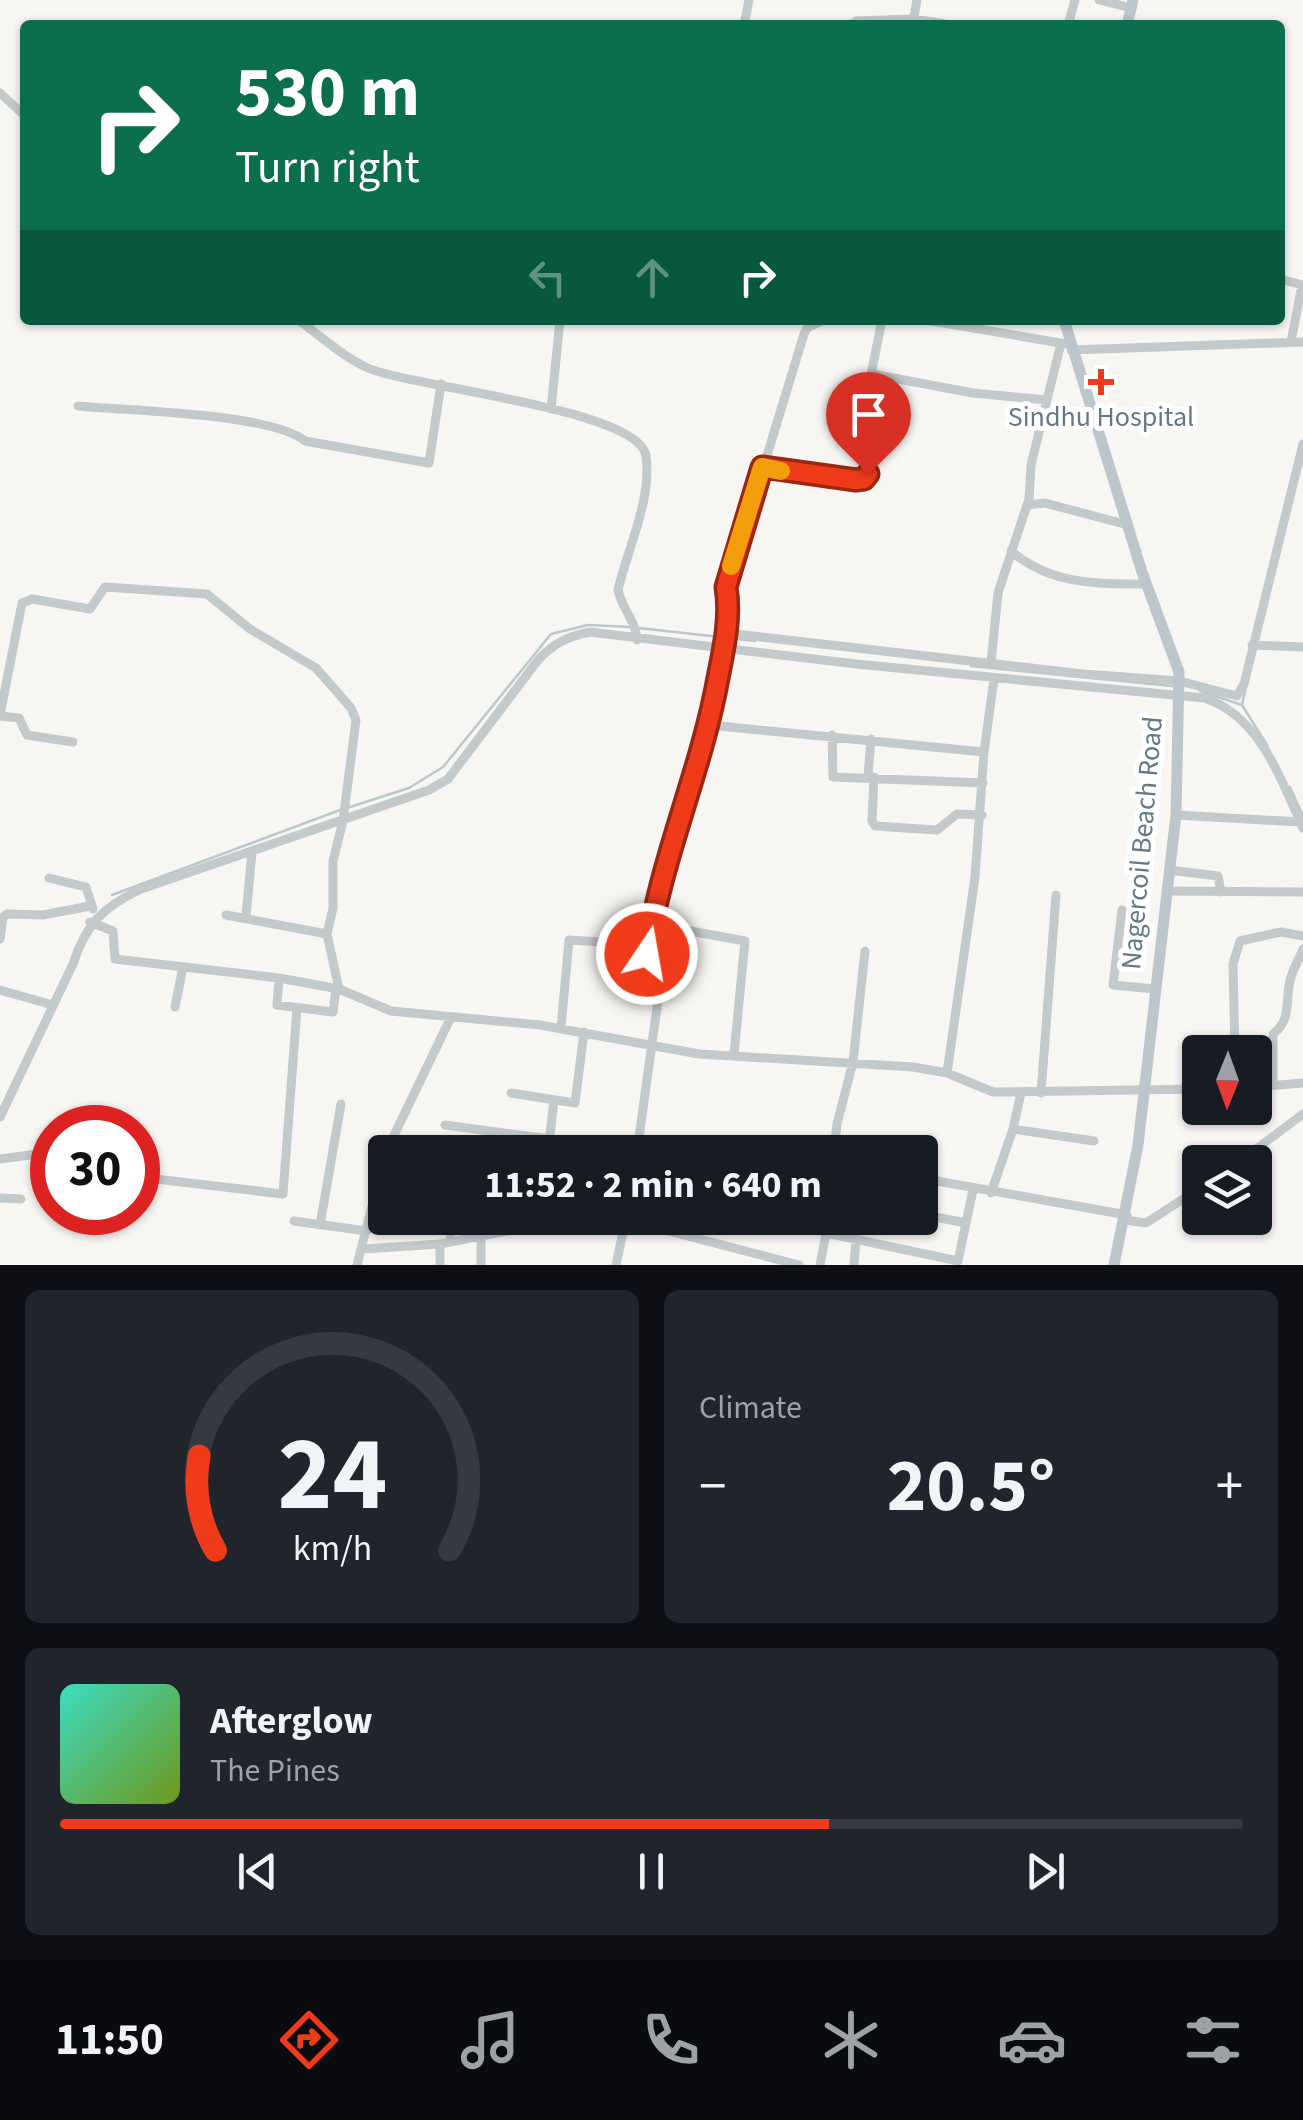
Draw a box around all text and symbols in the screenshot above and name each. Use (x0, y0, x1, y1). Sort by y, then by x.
text: 530 m (235, 43, 420, 143)
icon: right (70, 60, 200, 190)
text: Turn right (235, 136, 420, 200)
icon: left (520, 250, 575, 305)
icon: ahead (625, 250, 680, 305)
icon: right (730, 250, 785, 305)
marker: Sindhu Hospital (1088, 369, 1114, 395)
pin (826, 372, 911, 475)
icon: arrive (841, 387, 896, 442)
place label: Sindhu Hospital (1008, 397, 1194, 437)
street label: Nagercoil Beach Road (1111, 715, 1173, 971)
position arrow (595, 902, 699, 1006)
north arrow (1182, 1035, 1272, 1125)
map controls (1182, 1035, 1272, 1235)
speed limit sign: 30 (30, 1105, 160, 1235)
button: layers (1182, 1145, 1272, 1235)
text: 11:52 · 2 min · 640 m (484, 1158, 822, 1212)
text: Climate (699, 1385, 802, 1431)
text: 24 (277, 1402, 387, 1550)
text: 20.5° (887, 1433, 1055, 1540)
text: − (699, 1448, 726, 1526)
text: + (1216, 1448, 1243, 1526)
text: km/h (292, 1523, 372, 1574)
text: Afterglow (210, 1694, 373, 1748)
text: The Pines (210, 1748, 340, 1794)
icon: previous (230, 1844, 285, 1899)
icon: pause (624, 1844, 679, 1899)
icon: next (1018, 1844, 1073, 1899)
icon: directions (274, 2005, 344, 2075)
icon: music (455, 2005, 525, 2075)
icon: phone (636, 2005, 706, 2075)
icon: climate (816, 2005, 886, 2075)
icon: car (997, 2005, 1067, 2075)
icon: filters (1178, 2005, 1248, 2075)
text: 11:50 (55, 2008, 164, 2072)

